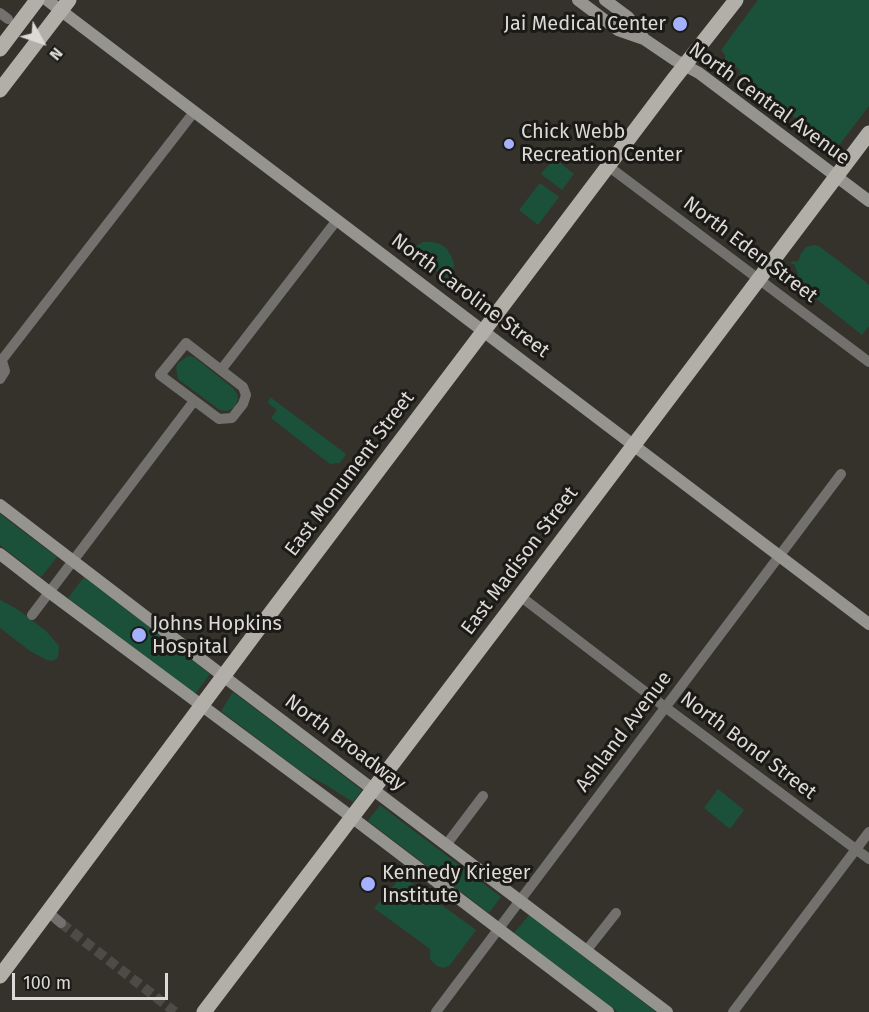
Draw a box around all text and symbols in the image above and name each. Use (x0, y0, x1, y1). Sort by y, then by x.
north arrow (12, 12, 72, 72)
place label: Jai Medical Center (504, 12, 666, 36)
marker: Jai Medical Center (671, 15, 689, 33)
street label: North Central Avenue (684, 38, 854, 170)
text: N (45, 44, 67, 64)
place label: Chick Webb Recreation Center (521, 120, 682, 167)
marker: Chick Webb Recreation Center (502, 137, 516, 151)
street label: North Eden Street (678, 192, 822, 308)
street label: North Caroline Street (386, 229, 554, 363)
street label: East Monument Street (280, 387, 420, 561)
street label: East Madison Street (456, 482, 584, 640)
place label: Johns Hopkins Hospital (152, 612, 282, 659)
marker: Johns Hopkins Hospital (130, 626, 148, 644)
street label: Ashland Avenue (571, 667, 677, 797)
street label: North Bond Street (675, 687, 821, 805)
street label: North Broadway (280, 690, 410, 796)
place label: Kennedy Krieger Institute (382, 861, 531, 908)
marker: Kennedy Krieger Institute (359, 875, 377, 893)
scale bar (15, 961, 171, 999)
text: 100 m (23, 972, 71, 994)

